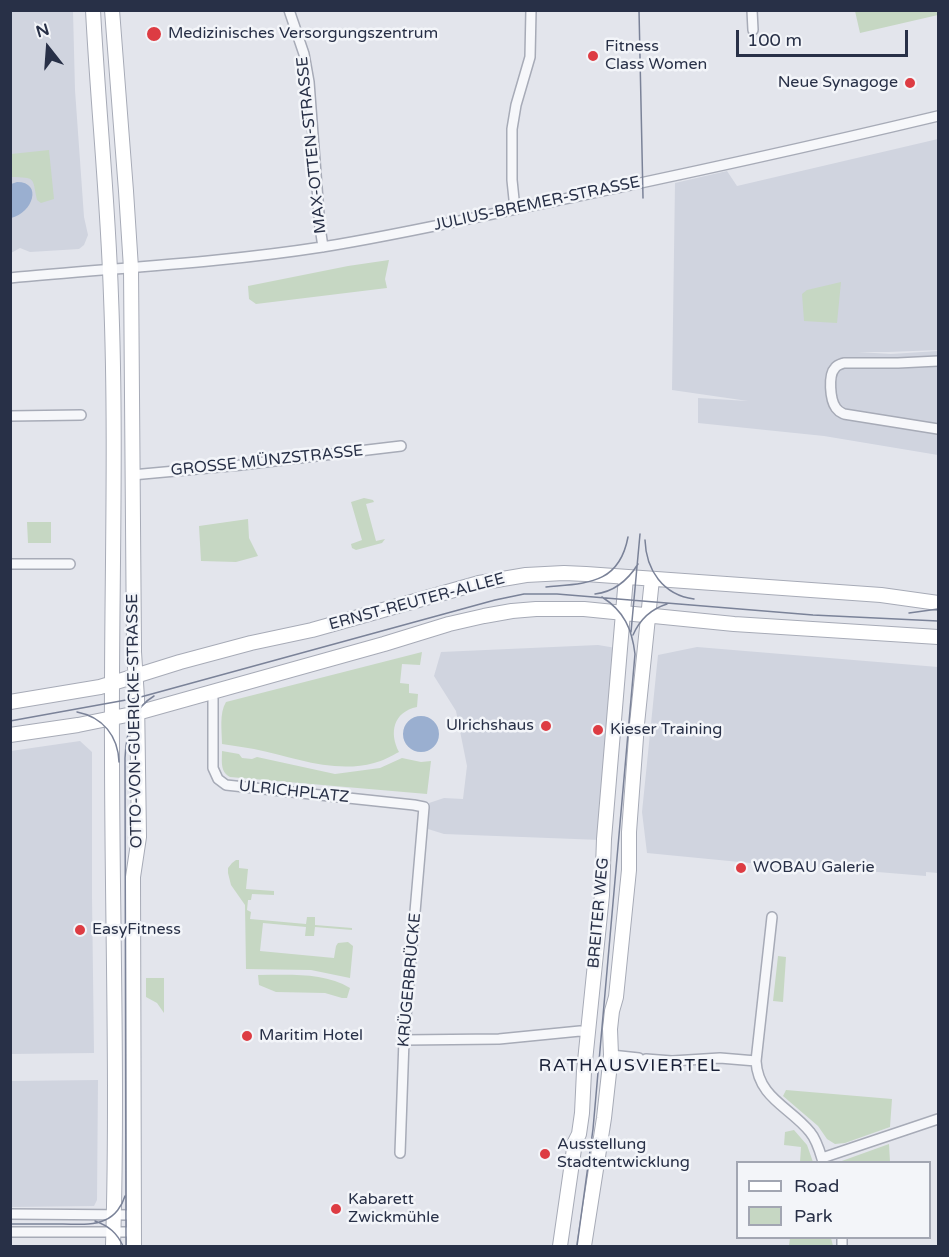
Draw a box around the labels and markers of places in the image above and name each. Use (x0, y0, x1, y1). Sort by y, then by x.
place label: Medizinisches Versorgungszentrum (168, 24, 438, 44)
marker: Medizinisches Versorgungszentrum (145, 25, 163, 43)
place label: Fitness Class Women (605, 37, 707, 75)
marker: Fitness Class Women (586, 49, 600, 63)
place label: Neue Synagoge (778, 73, 898, 93)
marker: Neue Synagoge (903, 76, 917, 90)
place label: Ulrichshaus (446, 716, 534, 736)
marker: Ulrichshaus (539, 719, 553, 733)
place label: Kieser Training (610, 720, 722, 740)
marker: Kieser Training (591, 723, 605, 737)
place label: WOBAU Galerie (753, 858, 874, 878)
marker: WOBAU Galerie (734, 861, 748, 875)
place label: EasyFitness (92, 920, 181, 940)
marker: EasyFitness (73, 923, 87, 937)
place label: Maritim Hotel (259, 1026, 363, 1046)
marker: Maritim Hotel (240, 1029, 254, 1043)
place label: Ausstellung Stadtentwicklung (557, 1135, 690, 1173)
marker: Ausstellung Stadtentwicklung (538, 1147, 552, 1161)
place label: Kabarett Zwickmühle (348, 1190, 439, 1228)
marker: Kabarett Zwickmühle (329, 1202, 343, 1216)

